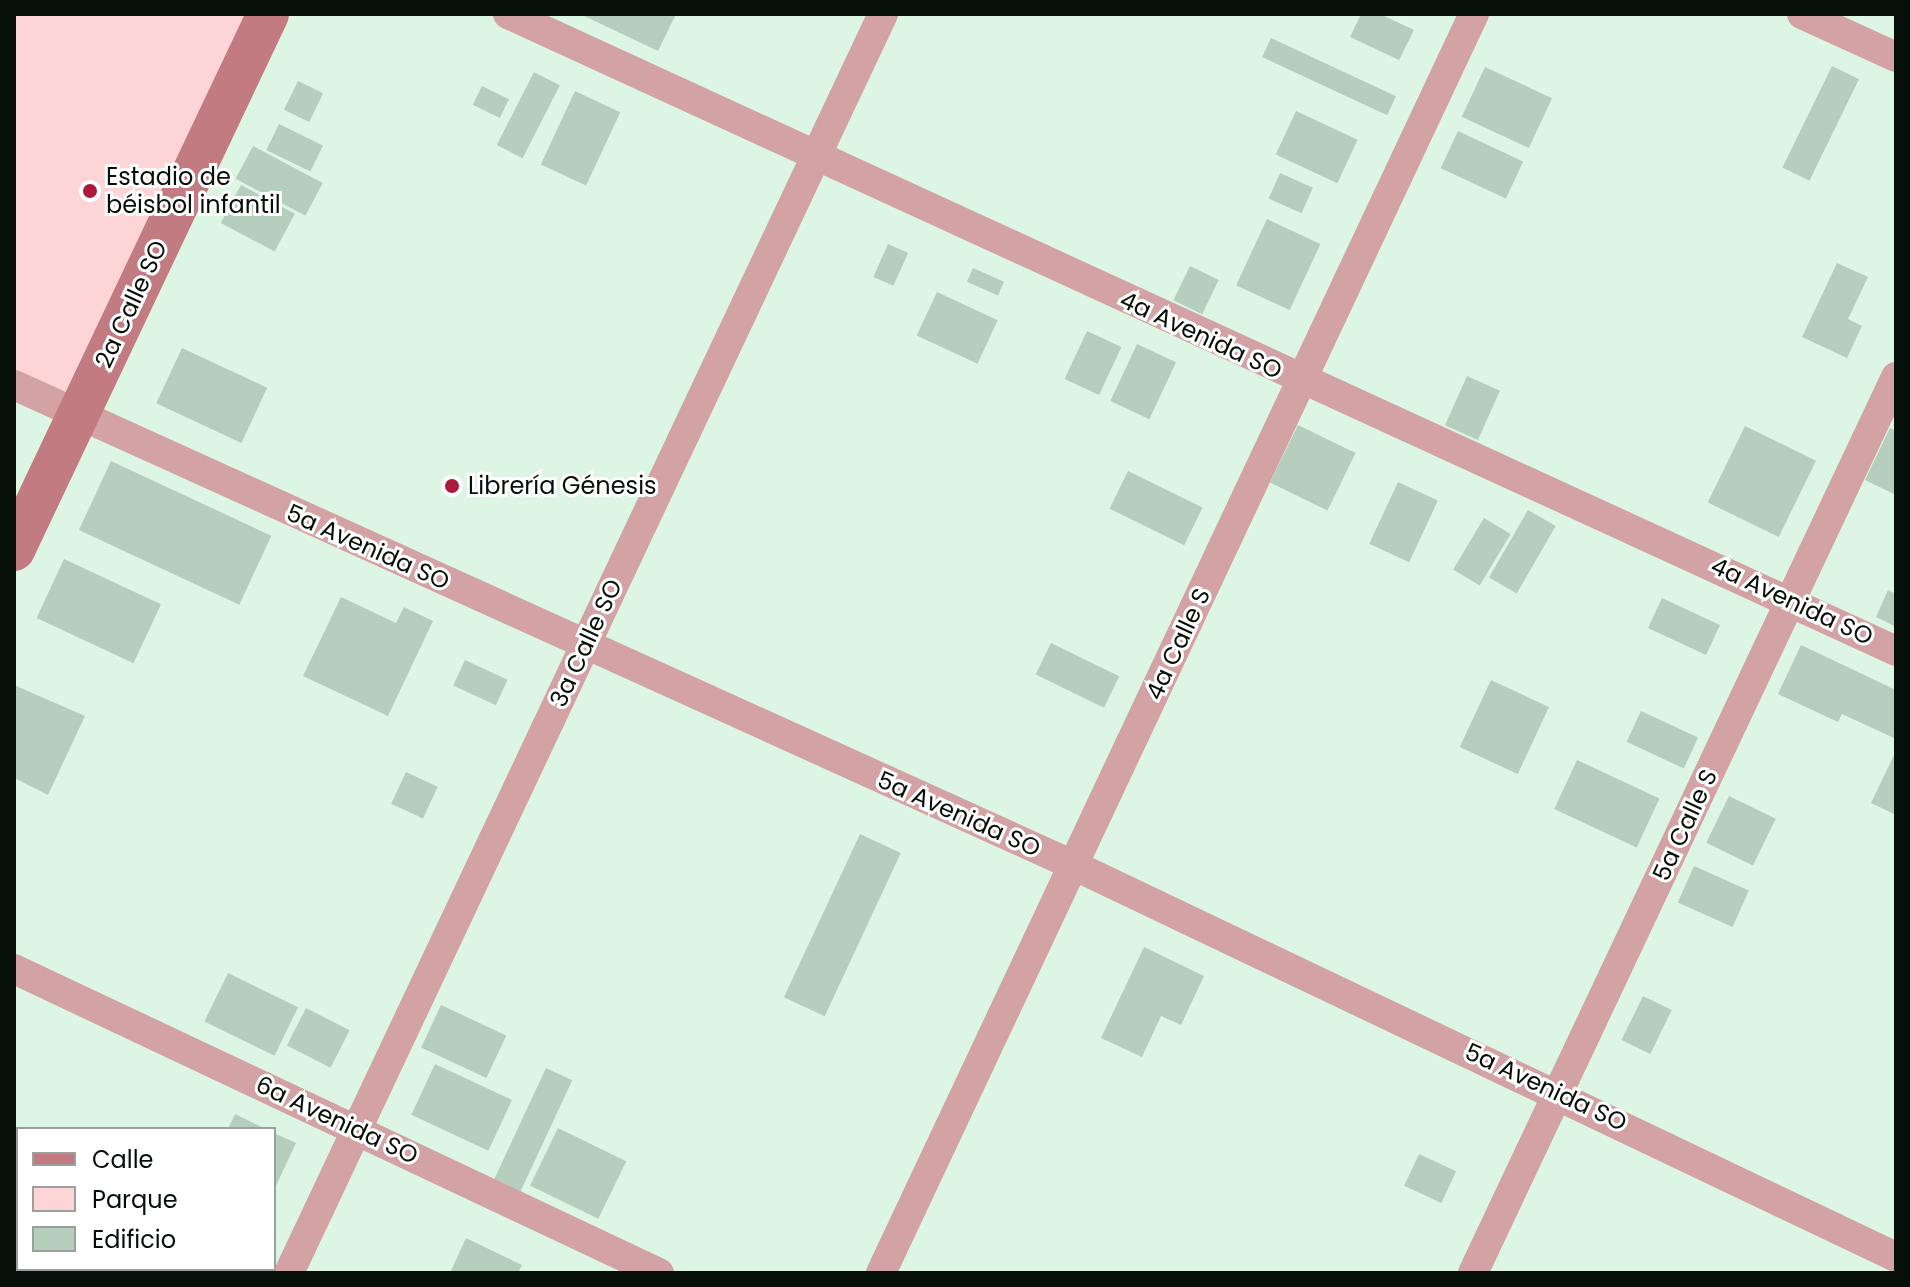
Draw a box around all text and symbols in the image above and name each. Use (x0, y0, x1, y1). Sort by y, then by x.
place label: Estadio de béisbol infantil (106, 163, 281, 219)
marker: Estadio de béisbol infantil (81, 182, 99, 200)
street label: 2a Calle SO (89, 236, 173, 372)
street label: 4a Avenida SO (1115, 285, 1287, 385)
place label: Librería Génesis (468, 472, 657, 500)
marker: Librería Génesis (443, 477, 461, 495)
street label: 5a Avenida SO (282, 498, 454, 596)
street label: 4a Avenida SO (1706, 551, 1878, 651)
street label: 3a Calle SO (544, 575, 628, 711)
street label: 4a Calle S (1140, 584, 1216, 704)
street label: 5a Avenida SO (873, 765, 1045, 863)
street label: 5a Calle S (1647, 765, 1723, 885)
street label: 5a Avenida SO (1460, 1037, 1632, 1137)
street label: 6a Avenida SO (251, 1070, 423, 1170)
legend (16, 1127, 276, 1271)
text: Calle (92, 1143, 153, 1176)
text: Parque (92, 1183, 178, 1216)
text: Edificio (92, 1223, 176, 1256)

